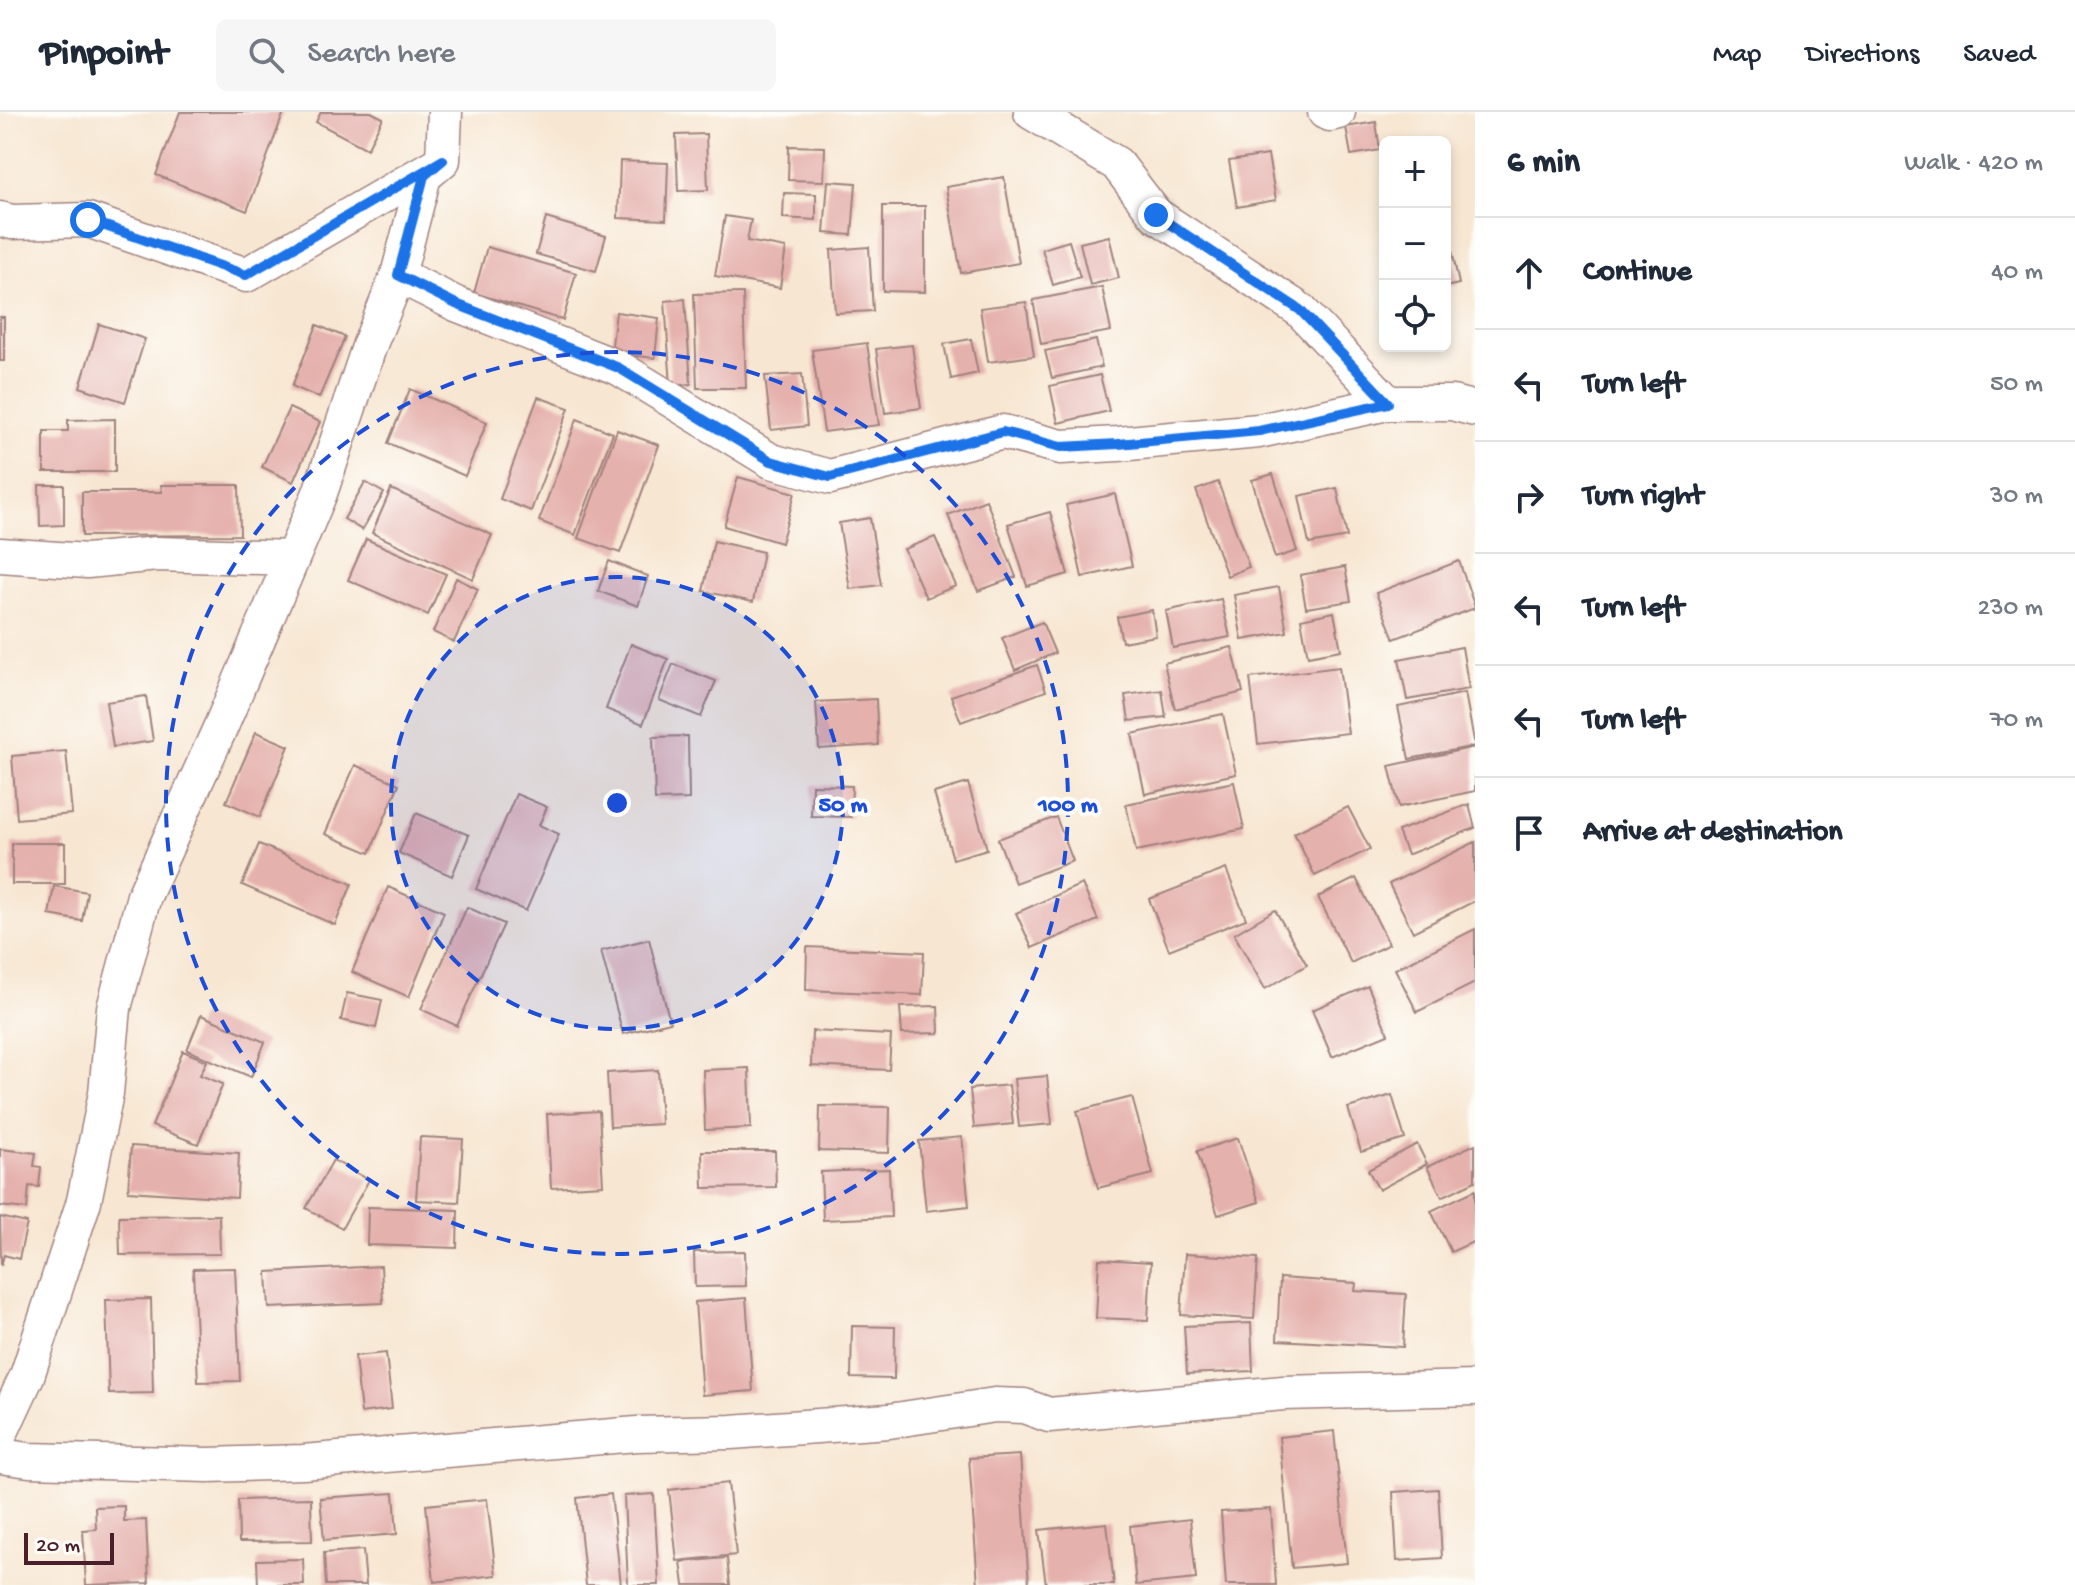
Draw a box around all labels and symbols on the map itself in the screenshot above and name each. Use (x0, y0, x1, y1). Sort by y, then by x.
route end (1138, 197, 1174, 233)
route start (70, 202, 106, 238)
centre of rings (603, 789, 631, 817)
text: 50 m (819, 792, 867, 821)
text: 100 m (1037, 792, 1098, 821)
scale bar (24, 1529, 114, 1565)

